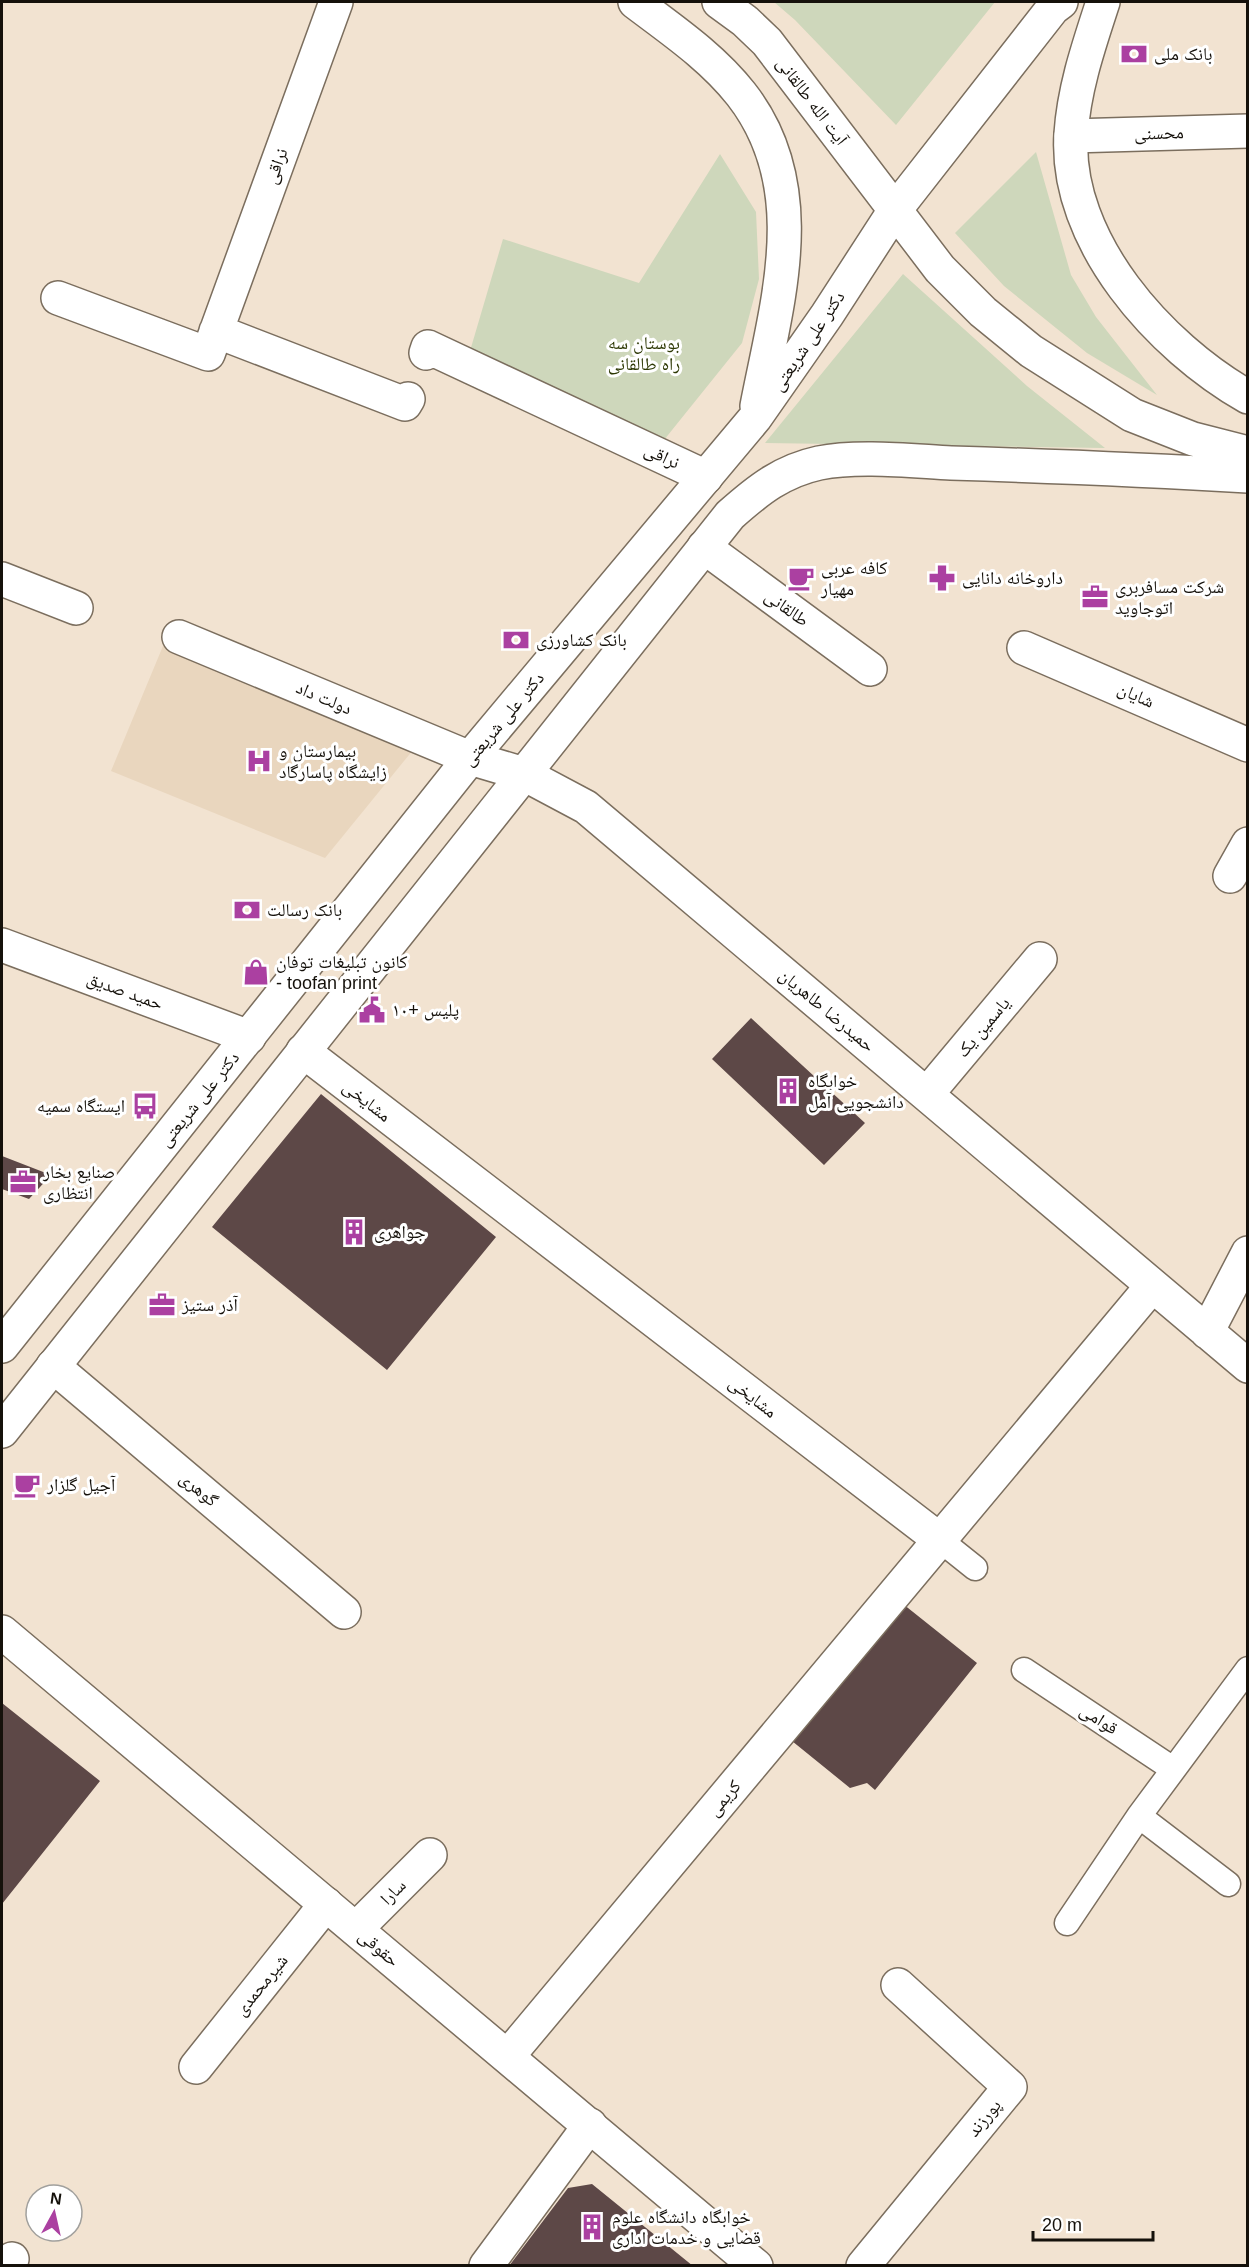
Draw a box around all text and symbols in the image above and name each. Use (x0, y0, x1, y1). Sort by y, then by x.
bank icon: بانک ملی (1119, 39, 1149, 69)
place label: بانک ملی (1154, 44, 1212, 65)
street label: آیت الله طالقانی (772, 53, 852, 150)
street label: محسنی (1134, 122, 1184, 145)
street label: نراقی (260, 145, 293, 187)
street label: دکتر علی شریعتی (767, 287, 850, 395)
park label: بوستان سه راه طالقانی (608, 333, 680, 375)
street label: نراقی (641, 439, 683, 474)
place label: کافه عربی مهیار (820, 558, 888, 599)
cafe icon: کافه عربی مهیار (786, 563, 816, 593)
pharmacy icon: داروخانه دانایی (927, 563, 957, 593)
place label: داروخانه دانایی (962, 568, 1063, 589)
place label: شرکت مسافربری اتوجاوید (1115, 577, 1224, 618)
office icon: شرکت مسافربری اتوجاوید (1080, 582, 1110, 612)
street label: طالقانی (761, 585, 813, 631)
bank icon: بانک کشاورزی (501, 625, 531, 655)
place label: بانک کشاورزی (536, 630, 627, 651)
street label: دکتر علی شریعتی (458, 668, 549, 771)
street label: دولت داد (293, 677, 355, 719)
street label: شایان (1114, 678, 1157, 713)
place label: بیمارستان و زایشگاه پاسارگاد (279, 741, 387, 783)
hospital icon: بیمارستان و زایشگاه پاسارگاد (244, 746, 274, 776)
bank icon: بانک رسالت (232, 895, 262, 925)
place label: بانک رسالت (267, 900, 342, 921)
place label: کانون تبلیغات توفان - toofan print (276, 952, 408, 993)
shop icon: کانون تبلیغات توفان - toofan print (241, 957, 271, 987)
street label: حمیدرضا طاهریان (774, 964, 879, 1057)
street label: حمید صدیق (84, 968, 166, 1015)
street label: یاسمین یک (952, 993, 1015, 1062)
public building icon: پلیس +۱۰ (357, 995, 387, 1025)
place label: پلیس +۱۰ (392, 1000, 459, 1021)
street label: دکتر علی شریعتی (155, 1048, 244, 1151)
place label: خوابگاه دانشجویی آمل (808, 1071, 904, 1113)
street label: مشایخی (338, 1076, 395, 1127)
building icon: خوابگاه دانشجویی آمل (773, 1076, 803, 1106)
bus stop icon: ایستگاه سمیه (130, 1091, 160, 1121)
place label: ایستگاه سمیه (37, 1096, 125, 1116)
place label: صنایع بخار انتظاری (42, 1162, 115, 1204)
office icon: صنایع بخار انتظاری (8, 1167, 38, 1197)
building icon: جواهری (339, 1217, 369, 1247)
place label: جواهری (374, 1222, 426, 1243)
office icon: آذر ستیز (147, 1290, 177, 1320)
place label: آذر ستیز (181, 1295, 238, 1315)
street label: مشایخی (724, 1372, 781, 1423)
street label: گوهری (175, 1467, 222, 1512)
cafe icon: آجیل گلزار (12, 1470, 42, 1500)
place label: آجیل گلزار (46, 1475, 116, 1496)
street label: قوامی (1076, 1699, 1122, 1739)
street label: کریمی (703, 1776, 746, 1821)
street label: سارا (376, 1875, 410, 1909)
street label: حقوقی (354, 1925, 403, 1971)
street label: شیرمحمدی (230, 1950, 292, 2020)
street label: پورزند (963, 2095, 1006, 2141)
north arrow (24, 2183, 84, 2243)
text: N (49, 2189, 63, 2208)
scale bar (1033, 2204, 1153, 2242)
place label: خوابگاه دانشگاه علوم قضایی و خدمات اداری (612, 2207, 761, 2249)
building icon: خوابگاه دانشگاه علوم قضایی و خدمات اداری (577, 2212, 607, 2242)
text: 20 m (1042, 2215, 1082, 2235)

